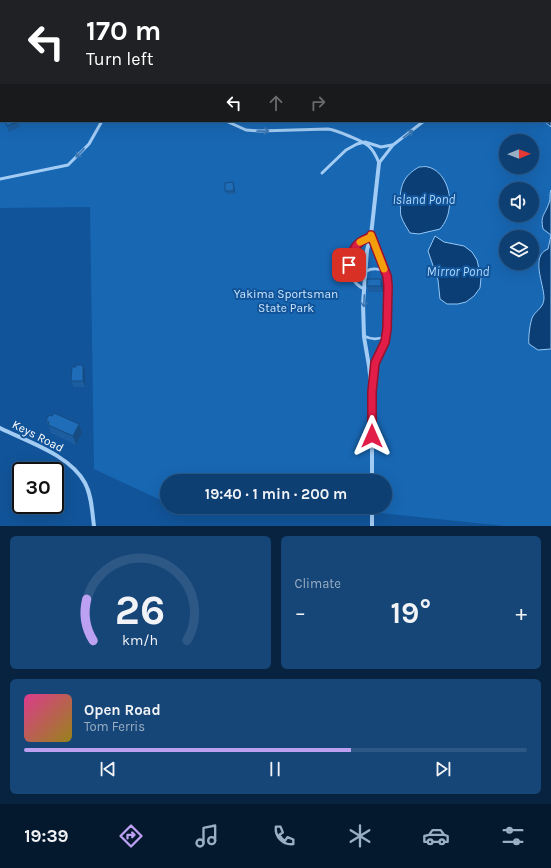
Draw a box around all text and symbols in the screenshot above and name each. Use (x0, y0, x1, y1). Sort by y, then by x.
text: 170 m (86, 14, 161, 47)
icon: left (20, 16, 72, 68)
text: Turn left (86, 48, 154, 70)
icon: left (223, 92, 245, 114)
icon: ahead (265, 92, 287, 114)
icon: right (307, 92, 329, 114)
one-way arrow (256, 127, 269, 134)
one-way arrow (403, 129, 414, 138)
north arrow (499, 134, 539, 174)
map controls (499, 134, 539, 270)
one-way arrow (75, 148, 85, 158)
button: sound (499, 182, 539, 222)
water label: Island Pond (393, 192, 456, 207)
button: layers (499, 230, 539, 270)
pin (332, 248, 366, 282)
icon: arrive (338, 254, 360, 276)
water label: Mirror Pond (427, 264, 489, 279)
park label: Yakima Sportsman State Park (234, 287, 338, 315)
one-way arrow (360, 294, 367, 307)
position arrow (351, 415, 393, 457)
street label: Keys Road (10, 417, 66, 455)
speed limit sign: 30 (12, 462, 64, 514)
text: 19:40 · 1 min · 200 m (205, 485, 347, 503)
text: Climate (295, 576, 341, 591)
text: 26 (115, 585, 165, 633)
text: 19° (390, 595, 431, 631)
text: − (295, 600, 306, 626)
text: + (515, 600, 527, 626)
text: km/h (122, 631, 158, 648)
text: Open Road (84, 701, 161, 719)
text: Tom Ferris (84, 719, 145, 734)
icon: previous (97, 758, 119, 780)
icon: pause (264, 758, 286, 780)
icon: next (432, 758, 454, 780)
icon: directions (117, 822, 145, 850)
icon: music (193, 822, 221, 850)
icon: phone (270, 822, 298, 850)
icon: climate (346, 822, 374, 850)
icon: car (422, 822, 450, 850)
icon: filters (499, 822, 527, 850)
text: 19:39 (24, 825, 69, 847)

